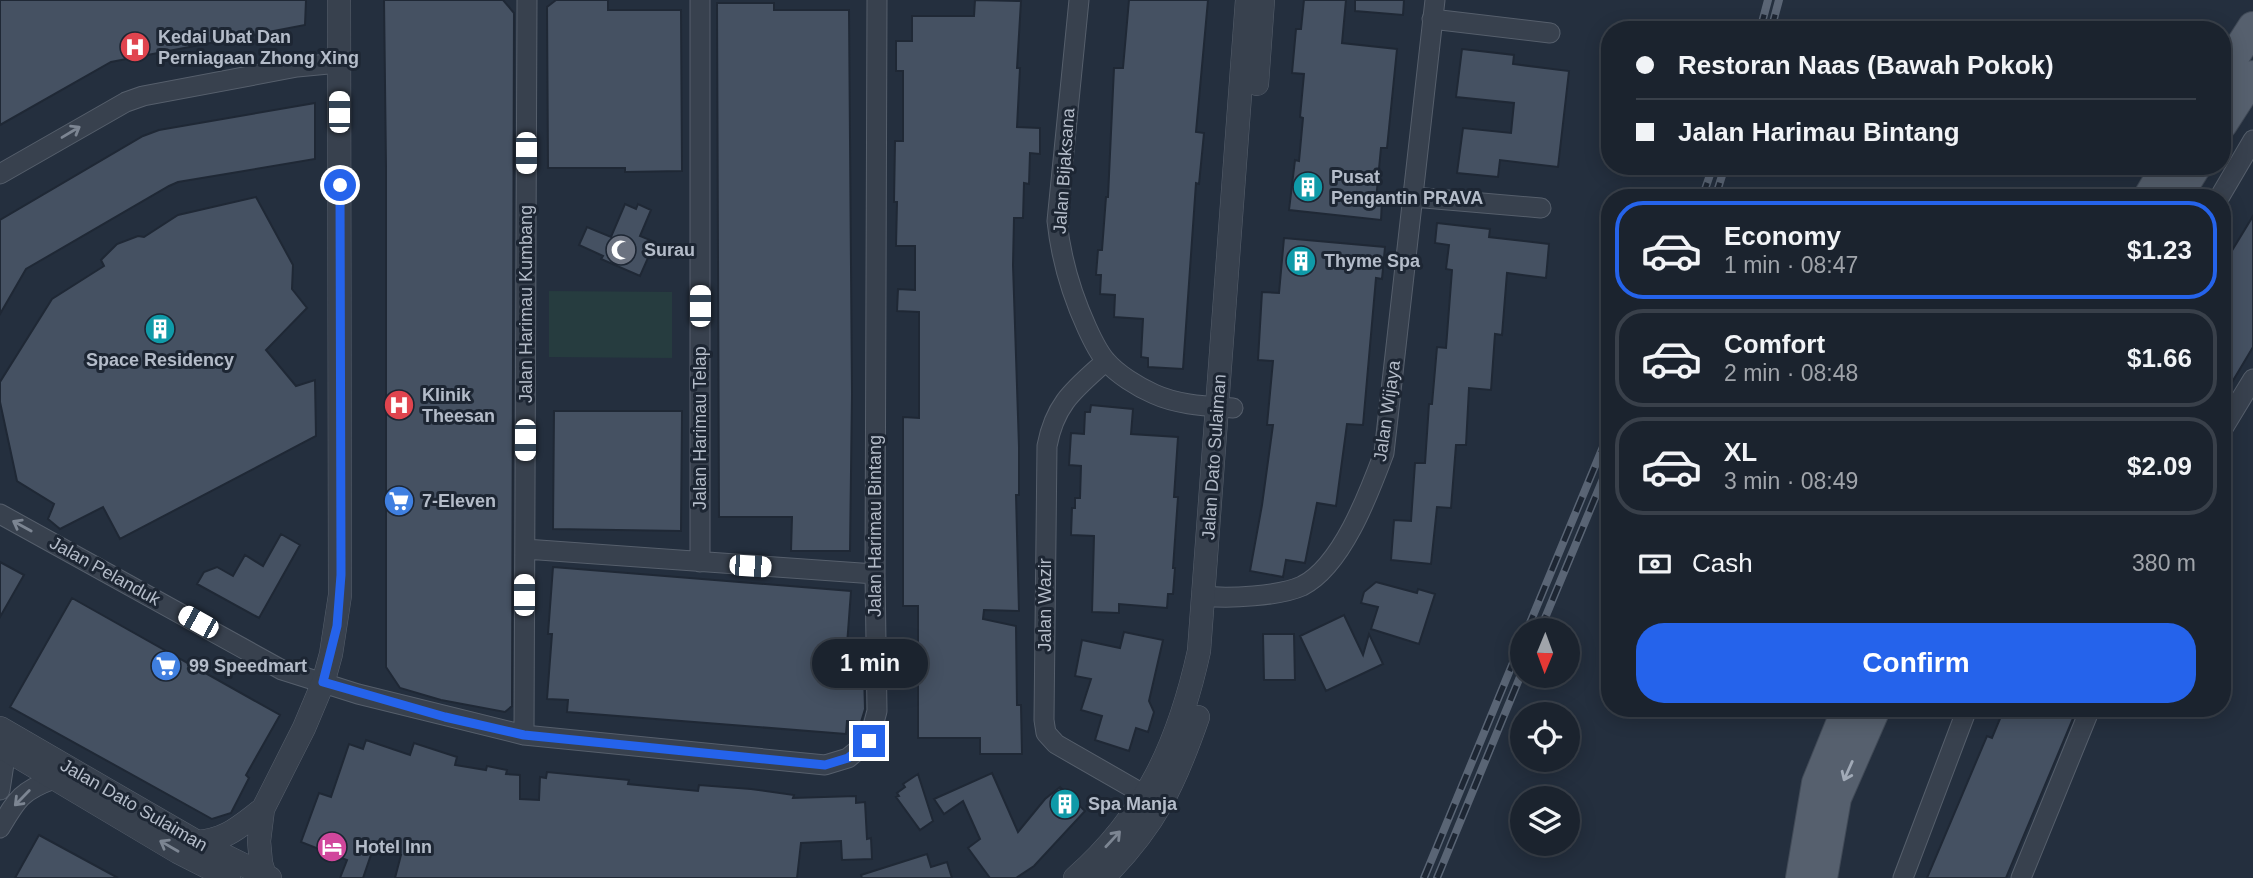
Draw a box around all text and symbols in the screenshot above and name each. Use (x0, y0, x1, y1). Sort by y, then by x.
place label: Kedai Ubat Dan Perniagaan Zhong Xing (158, 27, 359, 68)
hospital icon: Kedai Ubat Dan Perniagaan Zhong Xing (118, 30, 152, 64)
text: Restoran Naas (Bawah Pokok) (1678, 50, 2054, 80)
car (329, 91, 350, 133)
street label: Jalan Bijaksana (1050, 106, 1078, 235)
text: Jalan Harimau Bintang (1678, 117, 1960, 147)
one-way arrow (60, 125, 80, 139)
car (516, 132, 537, 174)
place label: Pusat Pengantin PRAVA (1331, 167, 1483, 208)
route start (324, 169, 356, 201)
building icon: Pusat Pengantin PRAVA (1291, 170, 1325, 204)
street label: Jalan Harimau Kumbang (516, 205, 536, 403)
icon: car (1640, 219, 1703, 282)
text: Economy (1724, 221, 1841, 251)
mosque icon: Surau (604, 233, 638, 267)
text: $1.23 (2127, 235, 2192, 265)
place label: Surau (644, 240, 695, 260)
building icon: Thyme Spa (1284, 244, 1318, 278)
place label: Thyme Spa (1324, 251, 1421, 271)
text: 1 min · 08:47 (1724, 252, 1858, 278)
car (690, 285, 711, 327)
building icon: Space Residency (143, 312, 177, 346)
icon: car (1640, 327, 1703, 390)
text: Comfort (1724, 329, 1825, 359)
text: $1.66 (2127, 343, 2192, 373)
street label: Jalan Harimau Telap (690, 346, 710, 510)
place label: Space Residency (86, 350, 234, 370)
street label: Jalan Wijaya (1370, 358, 1404, 463)
text: 2 min · 08:48 (1724, 360, 1858, 386)
street label: Jalan Dato Sulaiman (1198, 373, 1230, 541)
place label: Klinik Theesan (422, 385, 495, 426)
hospital icon: Klinik Theesan (382, 388, 416, 422)
car (515, 419, 536, 461)
street label: Jalan Harimau Bintang (865, 435, 885, 617)
icon: car (1640, 435, 1703, 498)
text: XL (1724, 437, 1757, 467)
text: $2.09 (2127, 451, 2192, 481)
text: 3 min · 08:49 (1724, 468, 1858, 494)
supermarket icon: 7-Eleven (382, 484, 416, 518)
place label: 7-Eleven (422, 491, 496, 511)
one-way arrow (12, 518, 33, 532)
street label: Jalan Pelanduk (46, 532, 165, 610)
icon: cash (1636, 545, 1674, 583)
text: Cash (1692, 548, 1753, 578)
text: 380 m (2132, 550, 2196, 576)
car (729, 554, 772, 578)
street label: Jalan Wazir (1035, 558, 1055, 652)
car (514, 574, 535, 616)
car (175, 603, 222, 641)
north arrow (1510, 618, 1580, 688)
map controls (1510, 618, 1580, 856)
button: Confirm (1636, 623, 2196, 703)
callout: 1 min (811, 640, 927, 688)
supermarket icon: 99 Speedmart (149, 649, 183, 683)
text: 1 min (840, 650, 900, 676)
place label: 99 Speedmart (189, 656, 307, 676)
button: locate (1510, 702, 1580, 772)
route end (853, 725, 885, 757)
street label: Jalan Dato Sulaiman (57, 755, 211, 855)
one-way arrow (1841, 760, 1854, 782)
button: layers (1510, 786, 1580, 856)
building icon: Spa Manja (1048, 787, 1082, 821)
one-way arrow (13, 789, 30, 806)
place label: Spa Manja (1088, 794, 1178, 814)
hotel icon: Hotel Inn (315, 830, 349, 864)
one-way arrow (1105, 831, 1122, 848)
place label: Hotel Inn (355, 837, 432, 857)
one-way arrow (159, 839, 179, 853)

